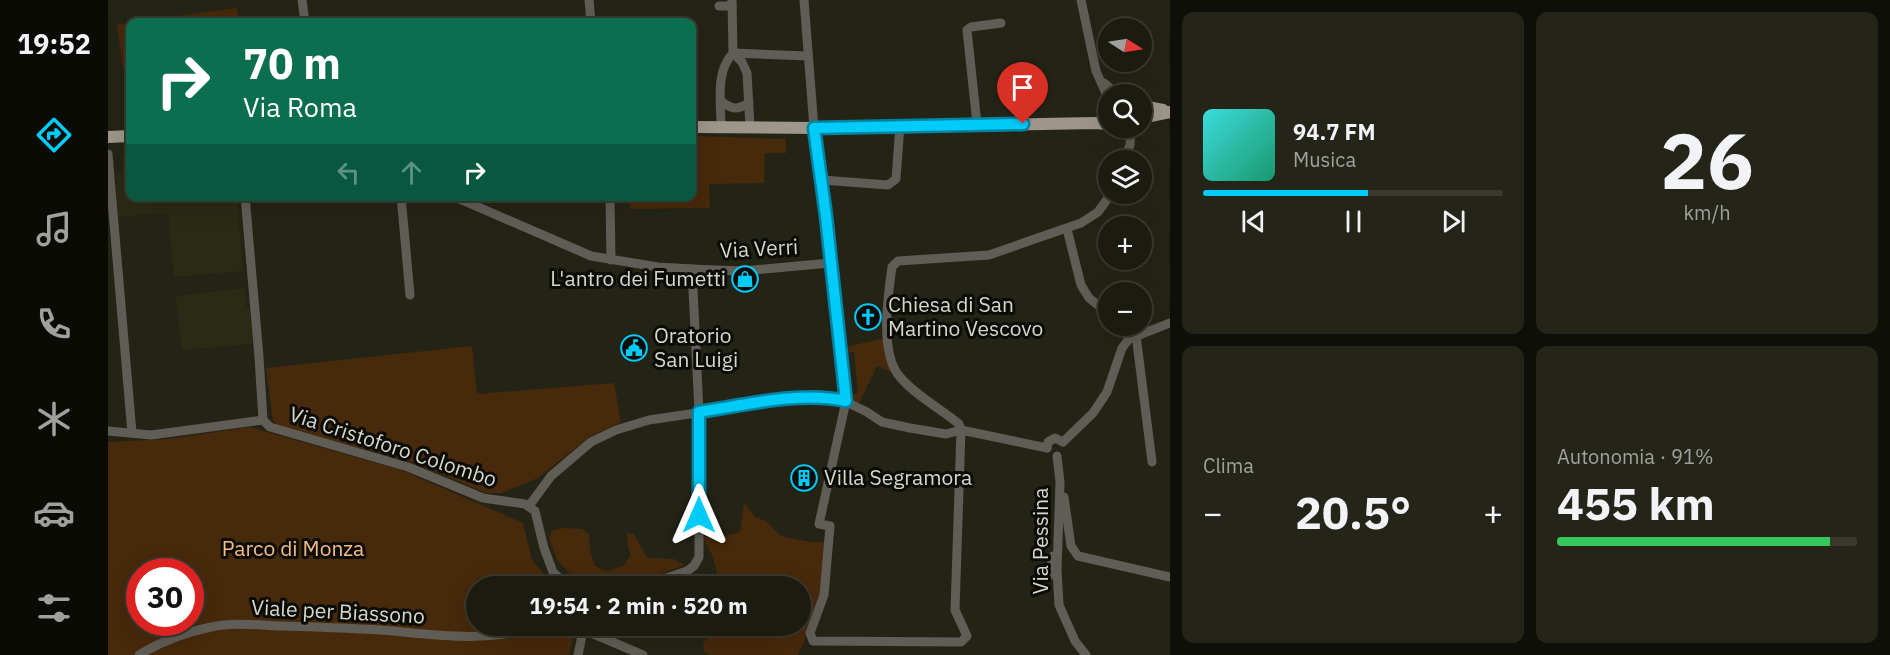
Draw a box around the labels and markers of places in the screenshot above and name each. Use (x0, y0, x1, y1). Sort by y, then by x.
pin (997, 62, 1048, 124)
place label: L'antro dei Fumetti (550, 264, 726, 292)
shop icon: L'antro dei Fumetti (730, 264, 760, 294)
place label: Chiesa di San Martino Vescovo (888, 290, 1043, 342)
church icon: Chiesa di San Martino Vescovo (853, 302, 883, 332)
place label: Oratorio San Luigi (654, 321, 738, 373)
public building icon: Oratorio San Luigi (619, 333, 649, 363)
building icon: Villa Segramora (789, 463, 819, 493)
place label: Villa Segramora (824, 463, 972, 491)

